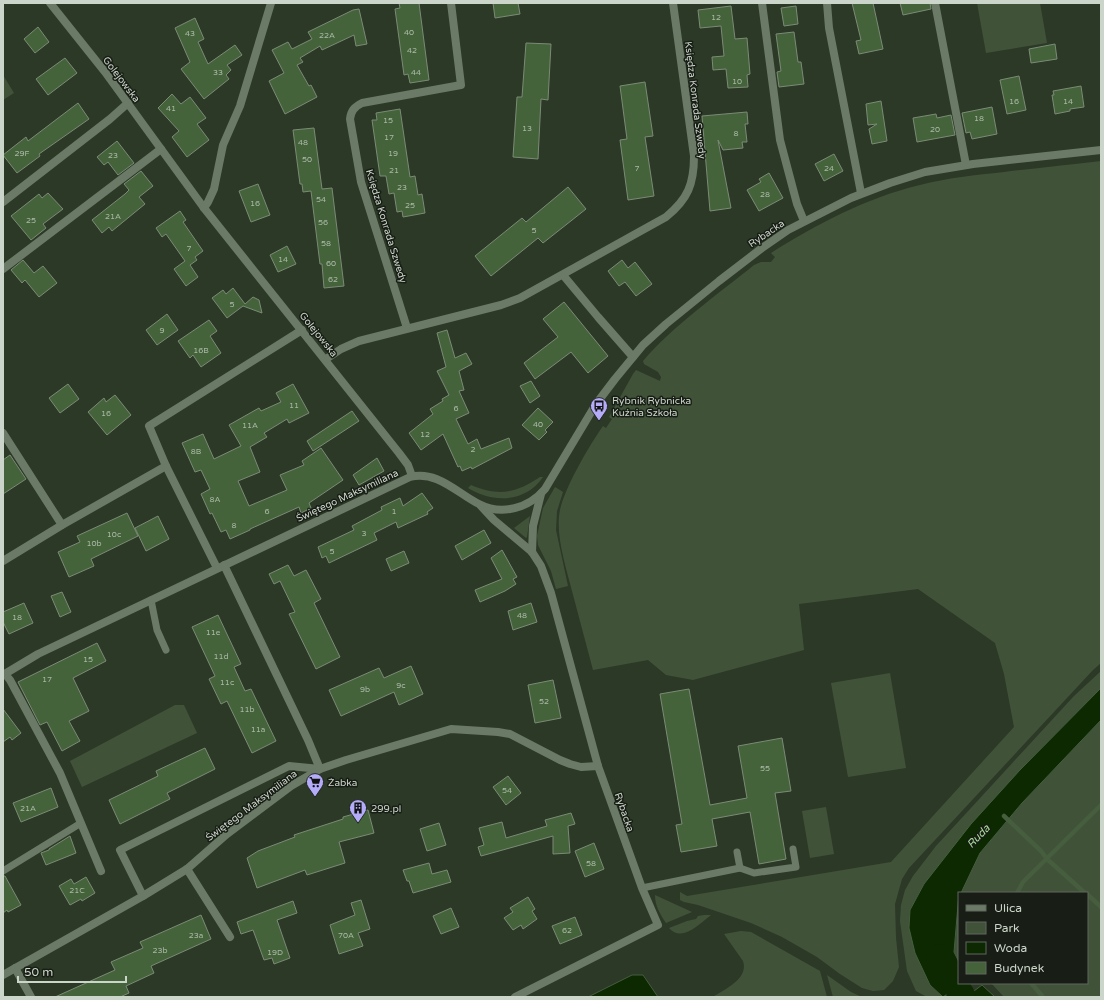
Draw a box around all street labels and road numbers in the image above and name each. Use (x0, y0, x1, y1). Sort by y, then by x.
street label: Księdza Konrada Szwedy (682, 41, 708, 160)
street label: Golejowska (100, 54, 142, 105)
street label: Księdza Konrada Szwedy (363, 168, 409, 285)
street label: Rybacka (746, 217, 787, 250)
street label: Golejowska (297, 310, 340, 359)
street label: Świętego Maksymiliana (295, 467, 400, 525)
street label: Świętego Maksymiliana (204, 768, 300, 844)
street label: Rybacka (612, 791, 636, 834)

